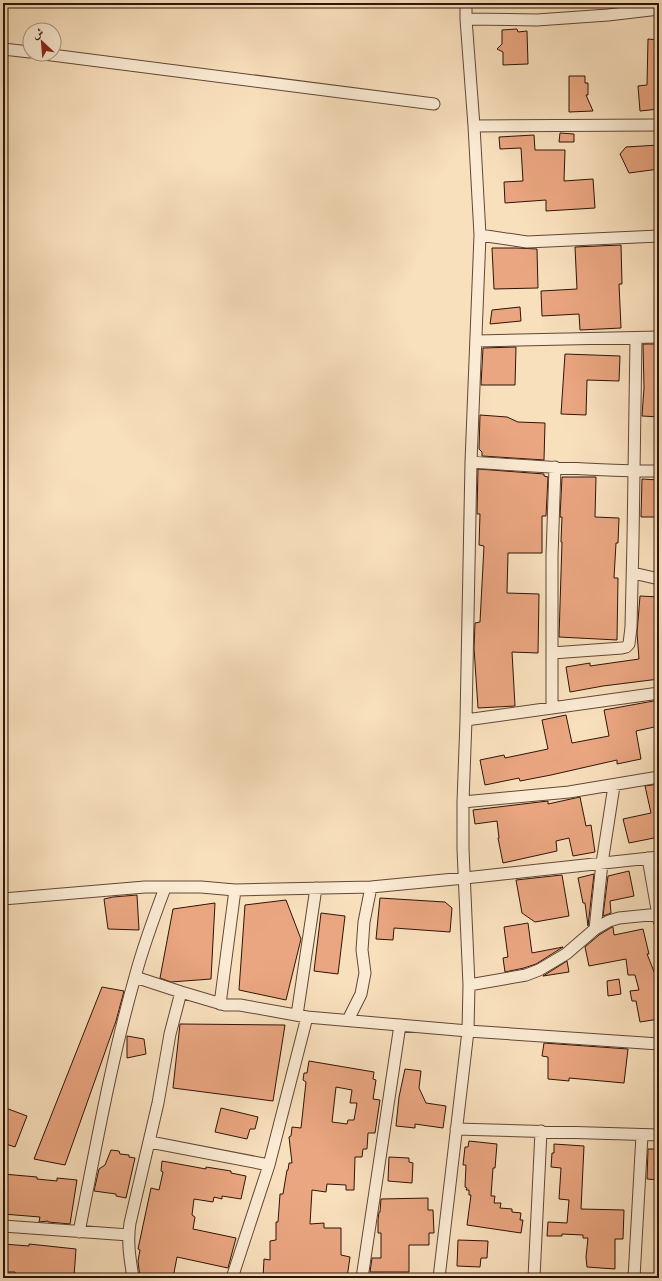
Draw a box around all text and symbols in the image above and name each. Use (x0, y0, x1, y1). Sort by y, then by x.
north arrow (22, 22, 62, 62)
text: ش (30, 25, 46, 42)

